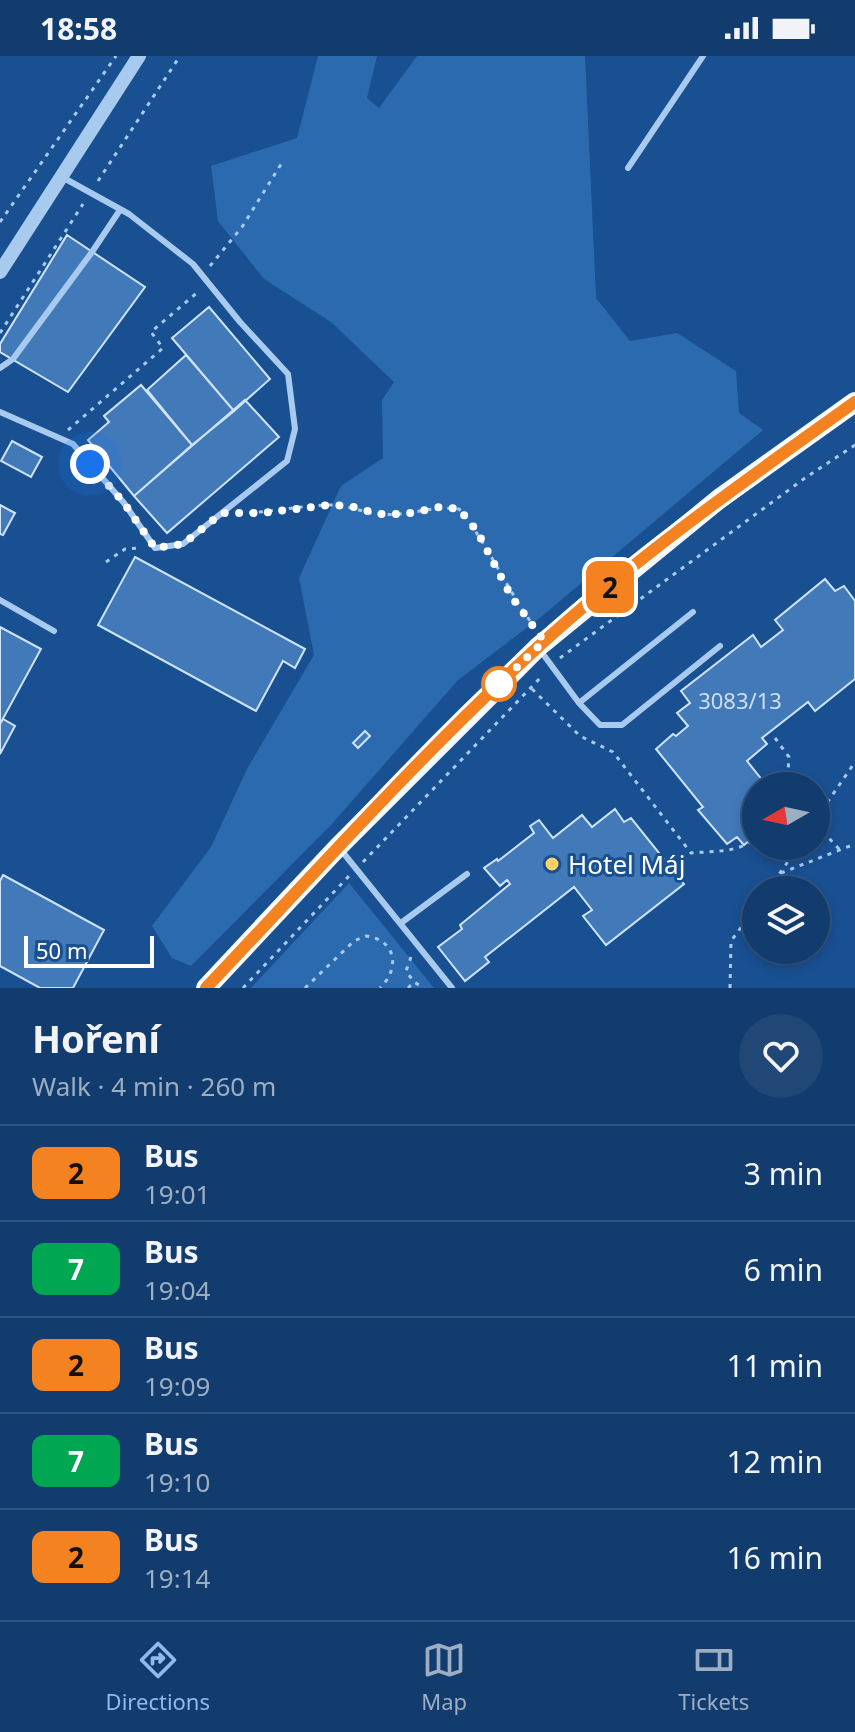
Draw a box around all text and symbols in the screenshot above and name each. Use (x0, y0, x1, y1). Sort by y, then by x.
text: 18:58 (40, 8, 117, 49)
your location (70, 444, 110, 484)
line badge: 2 (584, 561, 636, 613)
text: 2 (602, 568, 618, 606)
unlabelled marker (482, 667, 516, 701)
house number: 3083/13 (698, 685, 782, 715)
north arrow (742, 772, 830, 860)
map controls (742, 772, 830, 964)
place label: Hotel Máj (568, 846, 685, 882)
marker: Hotel Máj (543, 855, 561, 873)
button: layers (742, 876, 830, 964)
scale bar (24, 932, 154, 968)
text: 50 m (36, 935, 87, 965)
text: Hoření (32, 1012, 160, 1064)
button: heart (739, 1014, 823, 1098)
text: Walk · 4 min · 260 m (32, 1068, 276, 1104)
text: Bus (144, 1135, 199, 1176)
text: 3 min (744, 1153, 823, 1194)
text: 2 (68, 1154, 84, 1192)
text: 19:01 (144, 1176, 210, 1212)
text: Bus (144, 1231, 199, 1272)
text: 6 min (744, 1249, 823, 1290)
text: 7 (68, 1250, 84, 1288)
text: 19:04 (144, 1272, 210, 1308)
text: Bus (144, 1327, 199, 1368)
text: 11 min (727, 1345, 823, 1386)
text: 2 (68, 1346, 84, 1384)
text: 19:09 (144, 1368, 210, 1404)
text: Bus (144, 1423, 199, 1464)
text: 12 min (727, 1441, 823, 1482)
text: 7 (68, 1442, 84, 1480)
text: 19:10 (144, 1464, 210, 1500)
text: Bus (144, 1519, 199, 1560)
text: 16 min (727, 1537, 823, 1578)
text: 2 (68, 1538, 84, 1576)
text: 19:14 (144, 1560, 210, 1596)
tab: Directions (106, 1638, 210, 1716)
tab: Map (421, 1638, 467, 1716)
tab: Tickets (678, 1638, 749, 1716)

